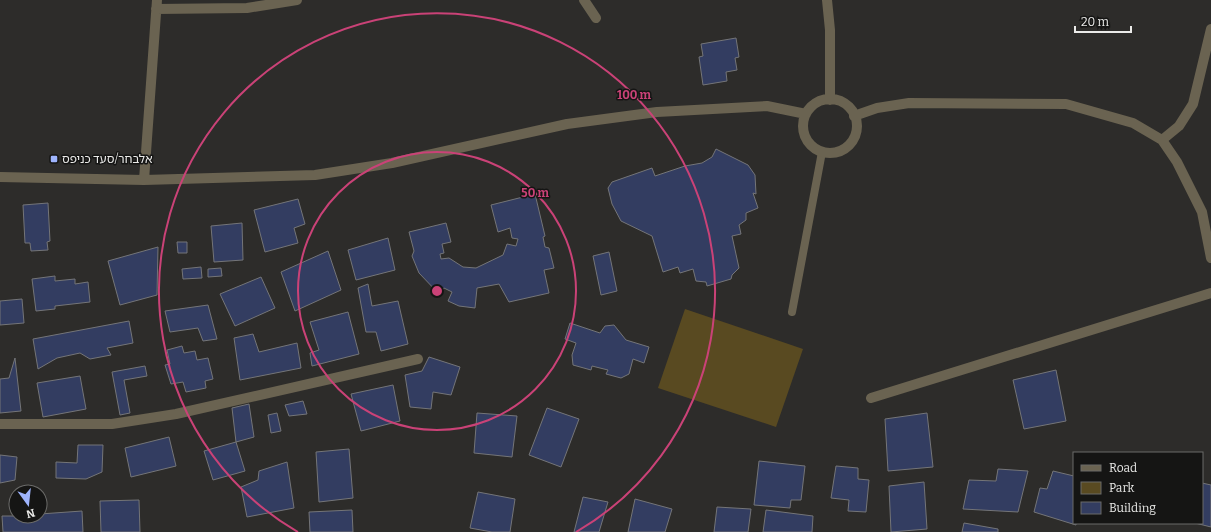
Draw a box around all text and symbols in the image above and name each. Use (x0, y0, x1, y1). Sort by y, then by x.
scale bar (1075, 8, 1131, 34)
text: 20 m (1081, 15, 1110, 29)
text: 100 m (617, 88, 652, 102)
place label: אלבחר/סעד כניפס (62, 152, 153, 166)
marker: אלבחר/סעד כניפס (49, 154, 59, 164)
text: 50 m (521, 186, 549, 200)
centre of rings (430, 284, 444, 298)
legend (1073, 452, 1203, 524)
text: Road (1109, 461, 1137, 475)
text: Park (1109, 481, 1135, 495)
north arrow (8, 484, 48, 524)
text: Building (1109, 501, 1156, 515)
text: N (24, 506, 36, 521)

